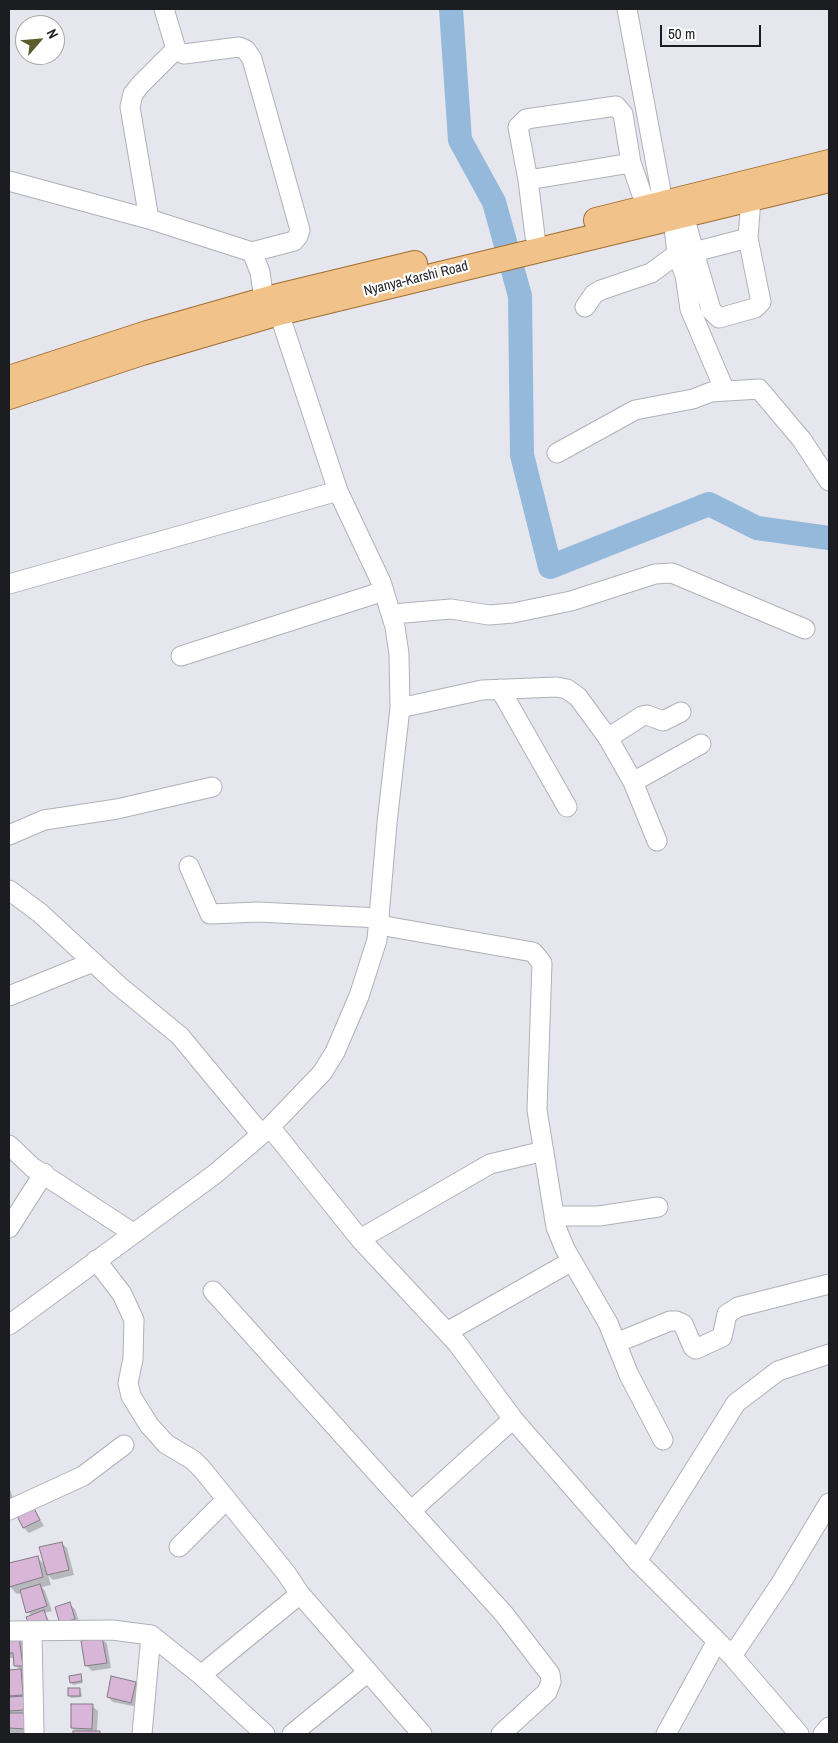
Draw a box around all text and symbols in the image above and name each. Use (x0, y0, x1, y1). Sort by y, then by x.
north arrow (15, 15, 65, 65)
scale bar (663, 15, 764, 47)
text: 50 m (668, 23, 695, 44)
text: N (43, 26, 62, 41)
street label: Nyanya-Karshi Road (362, 258, 470, 300)

